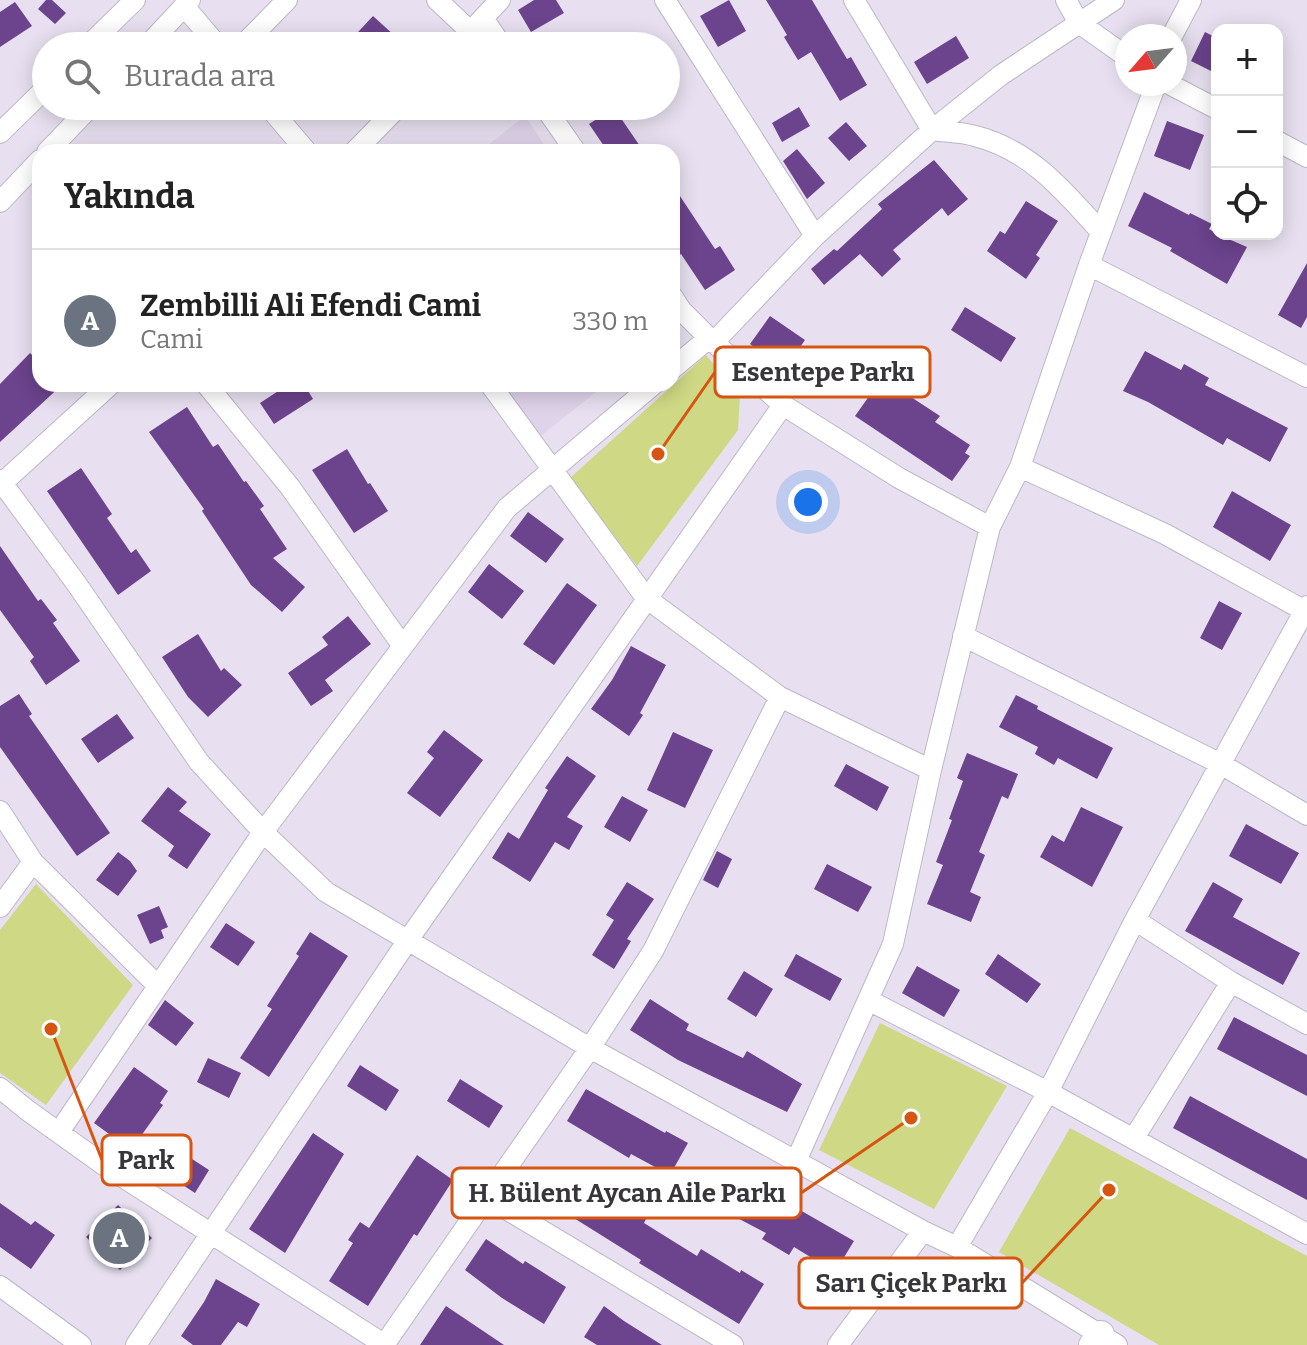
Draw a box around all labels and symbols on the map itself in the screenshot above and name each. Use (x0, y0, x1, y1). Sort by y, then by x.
north arrow (1115, 24, 1187, 96)
callout: Esentepe Parkı (715, 347, 930, 397)
text: Esentepe Parkı (731, 357, 915, 388)
your location (788, 482, 828, 522)
callout: Park (102, 1135, 191, 1185)
text: Park (117, 1145, 175, 1176)
callout: H. Bülent Aycan Aile Parkı (452, 1168, 801, 1218)
text: H. Bülent Aycan Aile Parkı (468, 1178, 786, 1209)
pin: A (93, 1208, 145, 1268)
callout: Sarı Çiçek Parkı (799, 1258, 1022, 1308)
text: Sarı Çiçek Parkı (815, 1268, 1007, 1299)

